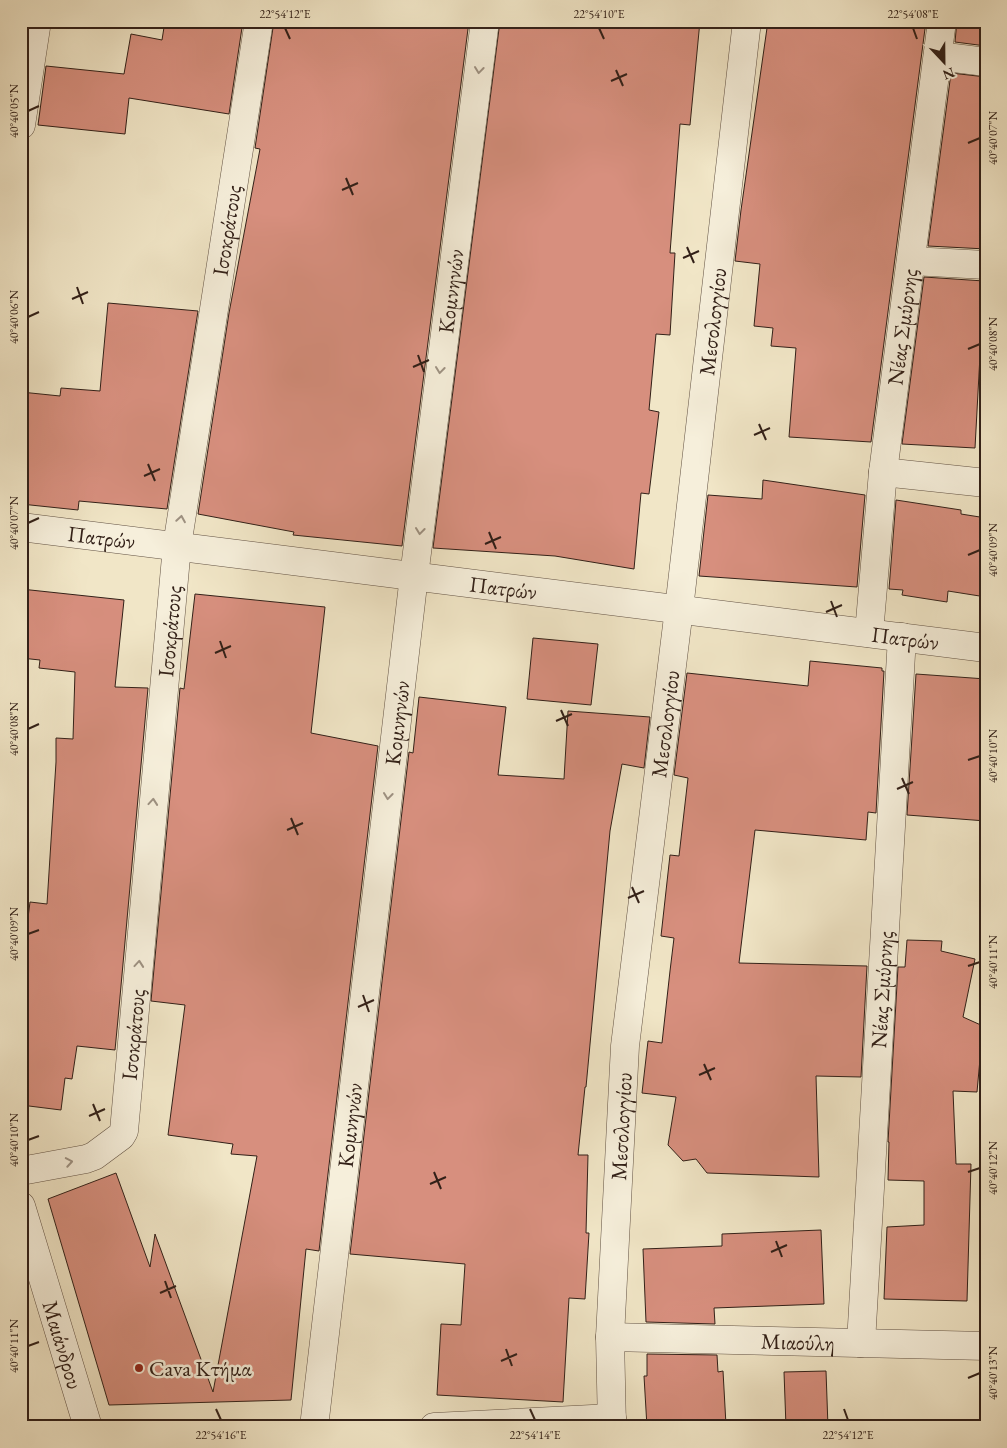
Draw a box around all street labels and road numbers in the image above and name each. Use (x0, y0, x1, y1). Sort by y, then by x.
street label: Ισοκράτους (205, 183, 248, 278)
street label: Κομνηνών (431, 247, 470, 335)
street label: Μεσολογγίου (692, 266, 733, 377)
street label: Νέας Σμύρνης (880, 267, 924, 387)
street label: Πατρών (66, 518, 137, 556)
street label: Πατρών (468, 569, 539, 606)
street label: Ισοκράτους (151, 584, 188, 678)
street label: Πατρών (870, 619, 941, 656)
street label: Μεσολογγίου (644, 668, 686, 779)
street label: Κομνηνών (377, 679, 416, 767)
street label: Νέας Σμύρνης (864, 930, 899, 1049)
street label: Ισοκράτους (114, 988, 151, 1081)
street label: Μεσολογγίου (604, 1072, 638, 1181)
street label: Κομνηνών (330, 1081, 369, 1169)
street label: Μαιάνδρου (36, 1297, 90, 1392)
street label: Μιαούλη (761, 1326, 835, 1357)

